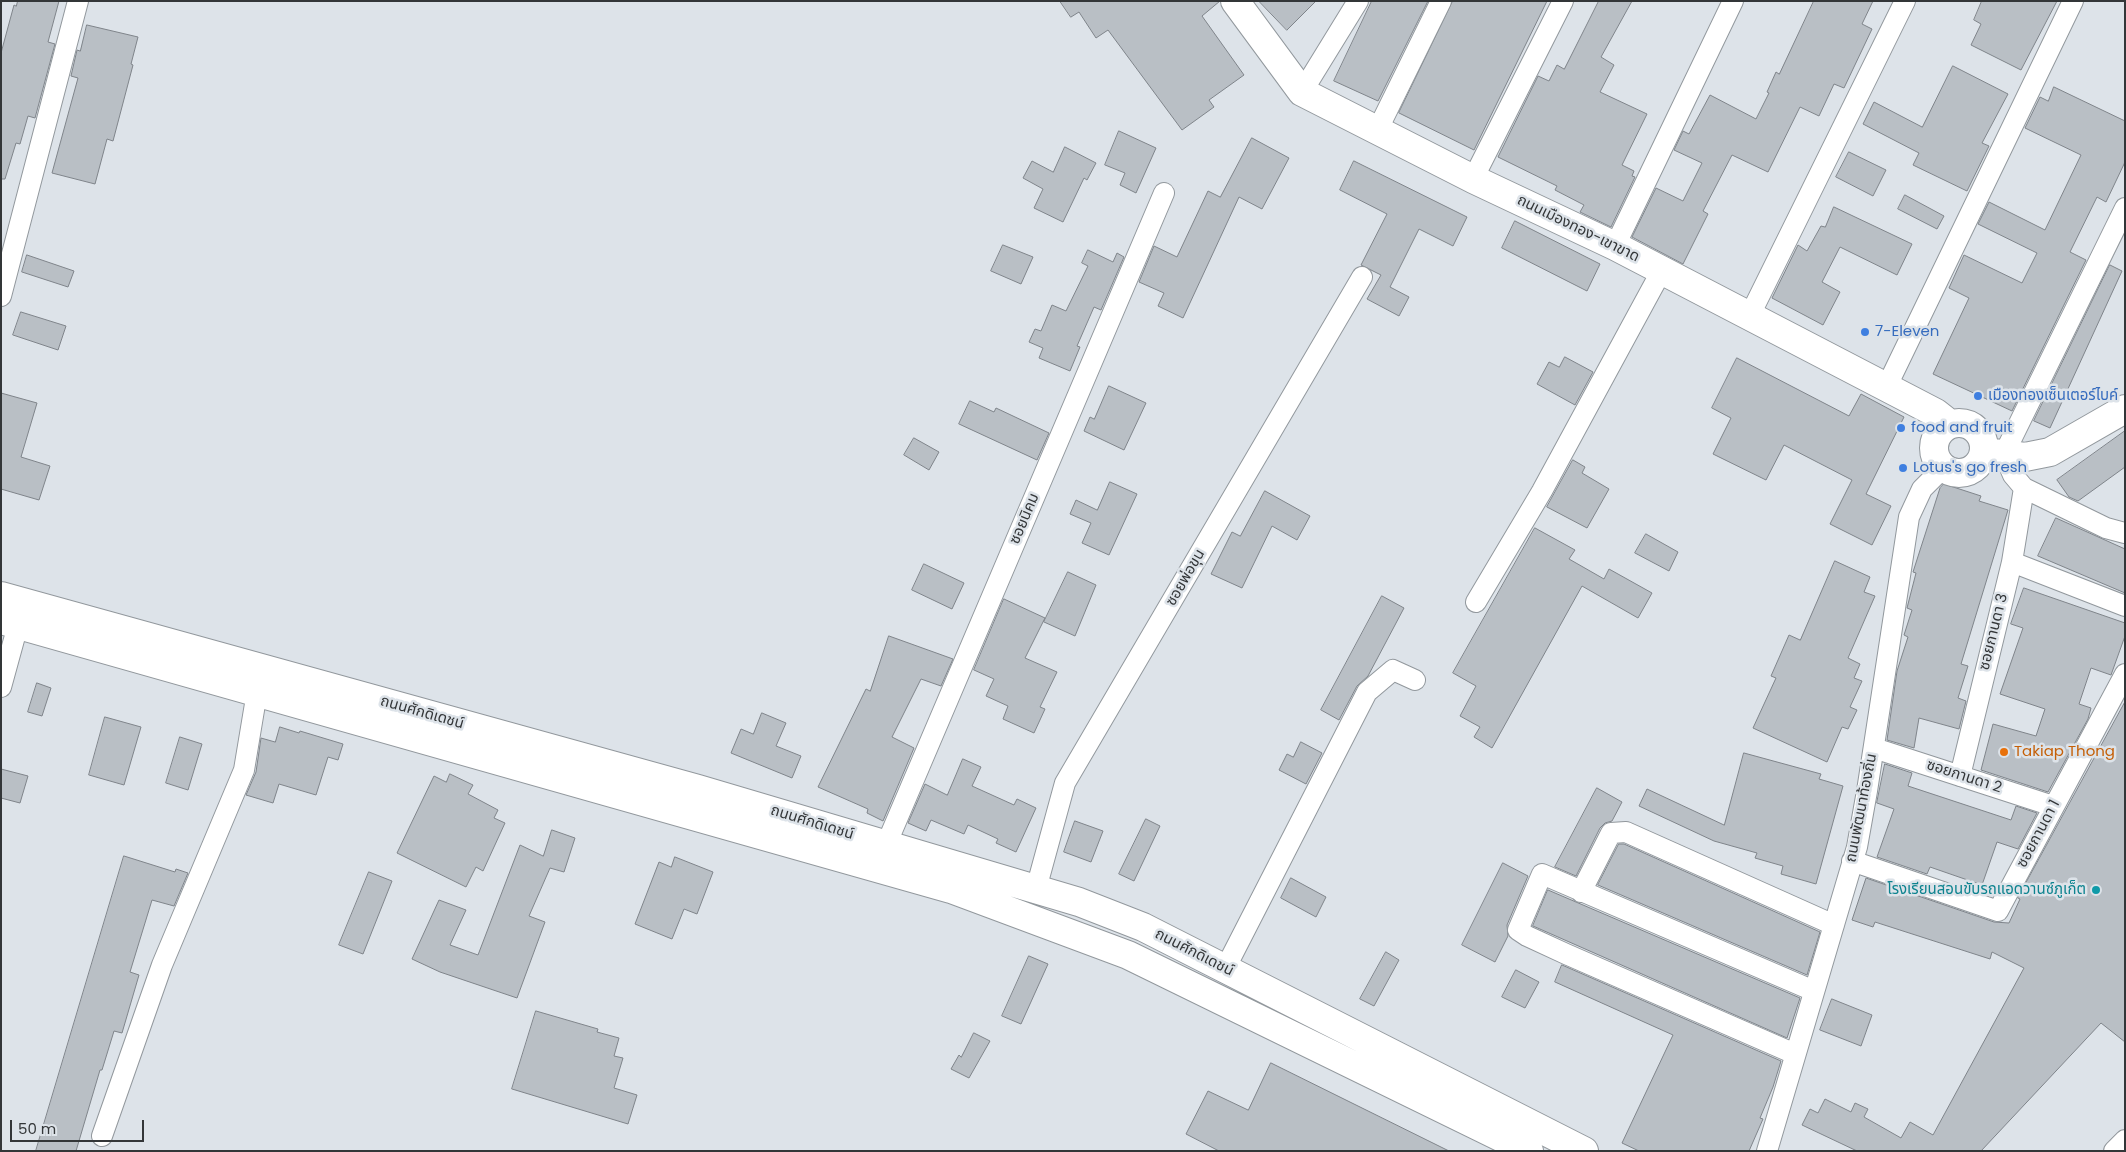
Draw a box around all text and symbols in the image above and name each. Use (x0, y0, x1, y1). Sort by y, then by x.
street label: ถนนเมืองทอง-เขาขาด (1514, 192, 1642, 266)
place label: 7-Eleven (1875, 323, 1939, 341)
marker: 7-Eleven (1859, 326, 1871, 338)
place label: เมืองทองเซ็นเตอร์ไบค์ (1988, 387, 2118, 405)
marker: เมืองทองเซ็นเตอร์ไบค์ (1972, 390, 1984, 402)
place label: food and fruit (1911, 419, 2012, 437)
marker: food and fruit (1895, 422, 1907, 434)
place label: Lotus's go fresh (1913, 459, 2027, 477)
marker: Lotus's go fresh (1897, 462, 1909, 474)
street label: ซอยนิคม (1006, 491, 1044, 547)
street label: ซอยพ่อขุน (1163, 547, 1209, 609)
street label: ซอยกานดา 3 (1976, 592, 2012, 672)
street label: ถนนศักดิเดชน์ (378, 692, 466, 734)
place label: Takiap Thong (2014, 743, 2115, 761)
marker: Takiap Thong (1998, 746, 2010, 758)
street label: ถนนพัฒนาท้องถิ่น (1843, 752, 1881, 864)
street label: ซอยกานดา 2 (1924, 756, 2004, 798)
street label: ซอยกานดา 1 (2014, 797, 2064, 871)
street label: ถนนศักดิเดชน์ (768, 802, 856, 844)
place label: โรงเรียนสอนขับรถแอดวานซ์ภูเก็ต (1887, 881, 2086, 899)
marker: โรงเรียนสอนขับรถแอดวานซ์ภูเก็ต (2090, 884, 2102, 896)
street label: ถนนศักดิเดชน์ (1152, 925, 1236, 981)
scale bar (12, 1110, 146, 1142)
text: 50 m (18, 1118, 56, 1139)

